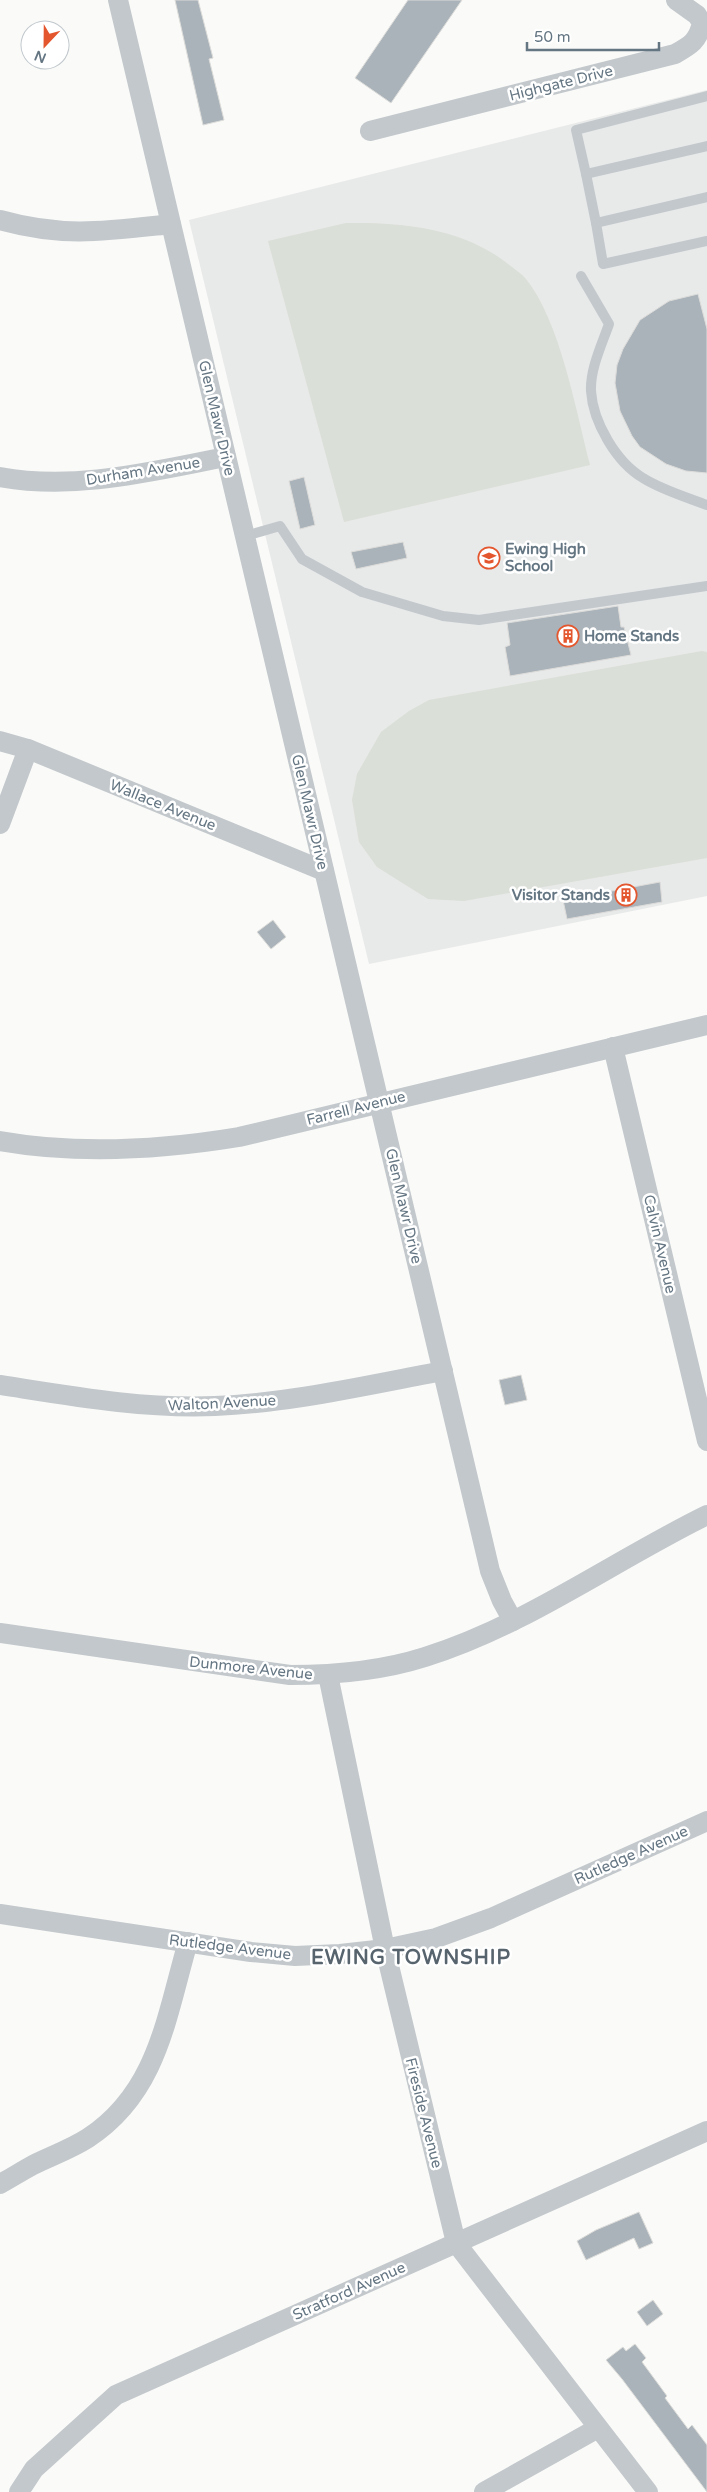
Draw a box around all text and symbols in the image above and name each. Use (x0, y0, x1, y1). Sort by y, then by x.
north arrow (20, 20, 70, 70)
scale bar (527, 20, 660, 52)
text: 50 m (534, 28, 571, 46)
text: N (32, 47, 49, 67)
street label: Highgate Drive (507, 61, 615, 105)
street label: Glen Mawr Drive (195, 359, 239, 477)
street label: Durham Avenue (85, 453, 201, 489)
place label: Ewing High School (505, 540, 586, 575)
school or university icon: Ewing High School (477, 546, 501, 570)
building icon: Home Stands (556, 624, 580, 648)
place label: Home Stands (584, 627, 679, 645)
street label: Glen Mawr Drive (288, 753, 332, 871)
street label: Wallace Avenue (107, 776, 219, 834)
building icon: Visitor Stands (614, 883, 638, 907)
place label: Visitor Stands (512, 886, 610, 904)
street label: Farrell Avenue (305, 1087, 407, 1129)
street label: Glen Mawr Drive (382, 1147, 426, 1265)
street label: Calvin Avenue (640, 1193, 680, 1295)
street label: Walton Avenue (168, 1391, 276, 1415)
street label: Dunmore Avenue (188, 1653, 314, 1683)
street label: Rutledge Avenue (571, 1822, 691, 1888)
street label: Rutledge Avenue (168, 1931, 292, 1963)
district label: EWING TOWNSHIP (311, 1946, 511, 1970)
street label: Fireside Avenue (402, 2056, 446, 2170)
street label: Stratford Avenue (290, 2258, 408, 2324)

